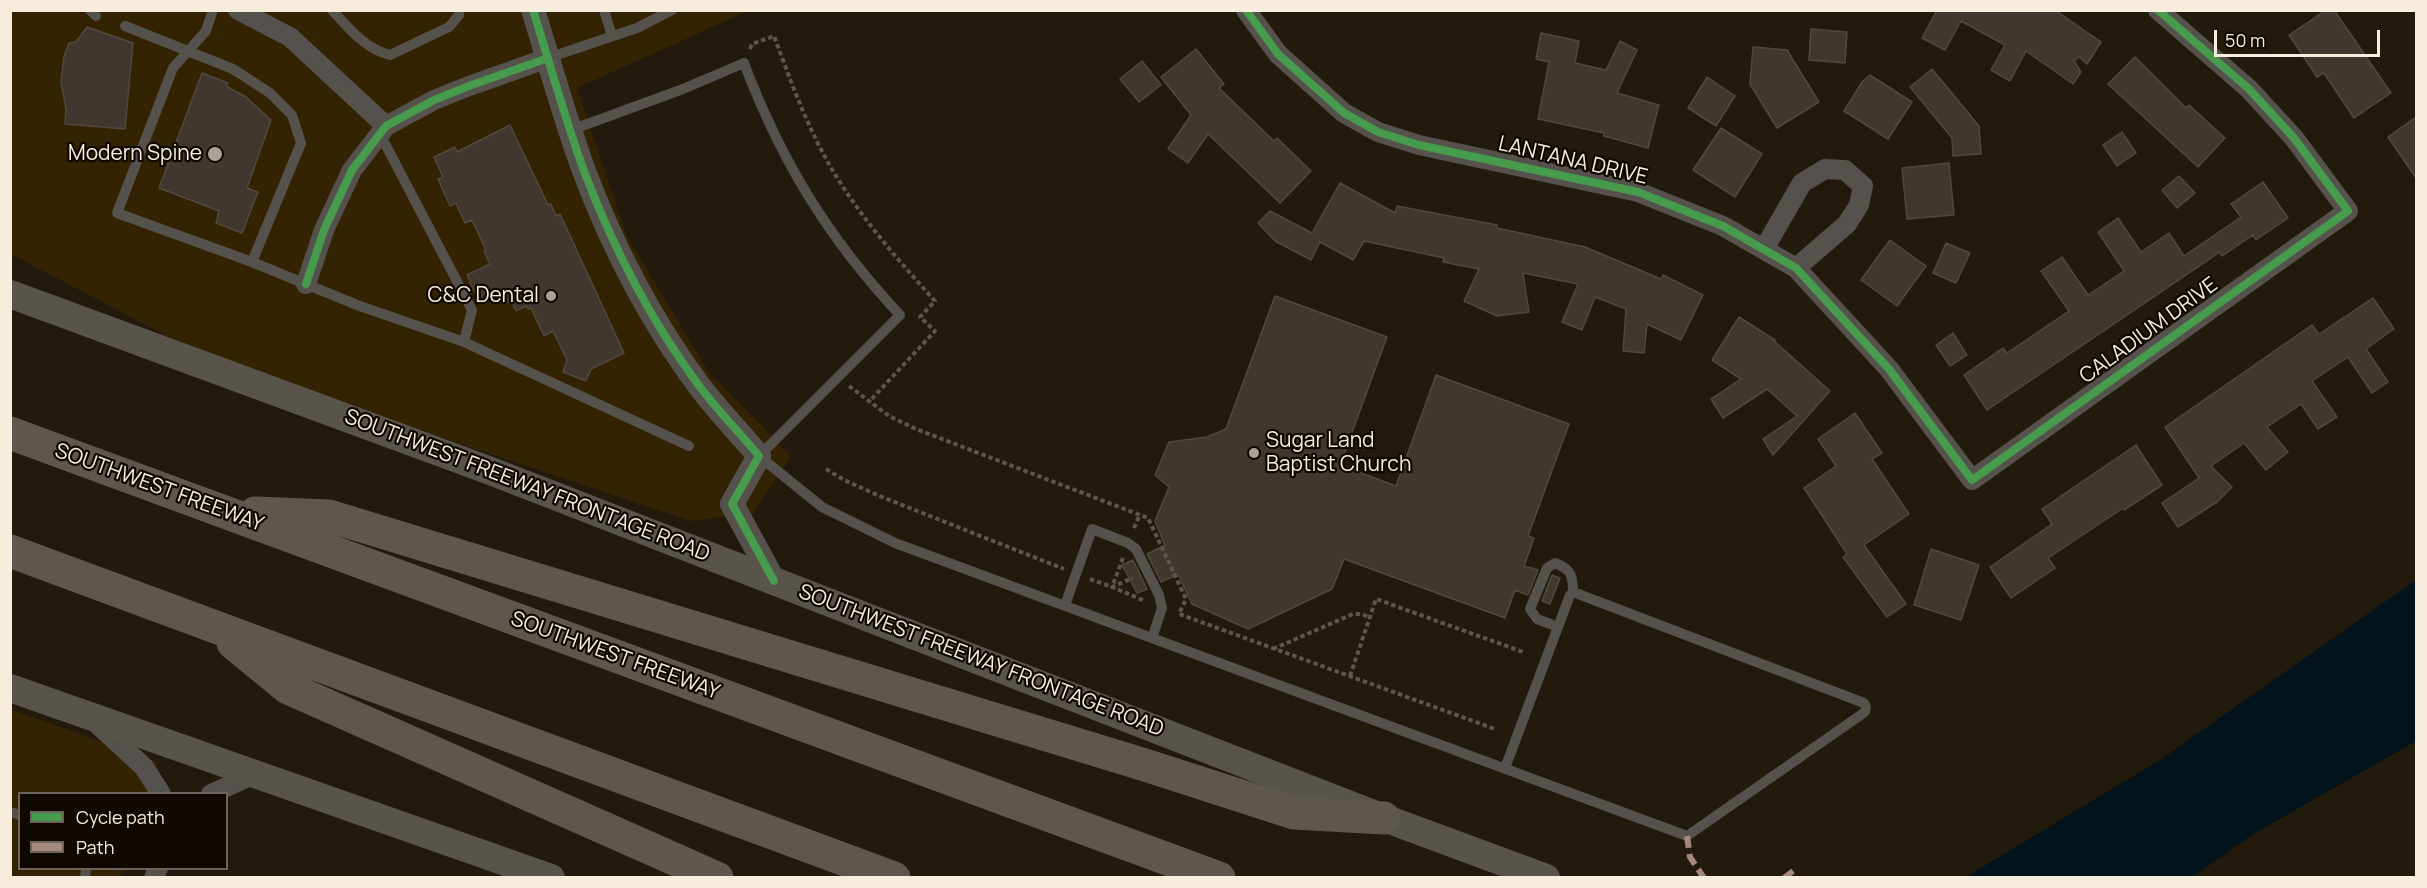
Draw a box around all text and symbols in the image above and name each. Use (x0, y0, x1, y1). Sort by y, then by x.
scale bar (2217, 18, 2384, 56)
text: 50 m (2225, 28, 2265, 52)
street label: LANTANA DRIVE (1496, 132, 1650, 190)
place label: Modern Spine (68, 141, 202, 167)
marker: Modern Spine (206, 145, 224, 163)
street label: CALADIUM DRIVE (2075, 272, 2223, 390)
place label: C&C Dental (428, 283, 539, 309)
marker: C&C Dental (544, 289, 558, 303)
street label: SOUTHWEST FREEWAY FRONTAGE ROAD (341, 405, 713, 567)
place label: Sugar Land Baptist Church (1266, 428, 1411, 478)
street label: SOUTHWEST FREEWAY (51, 439, 267, 537)
marker: Sugar Land Baptist Church (1247, 446, 1261, 460)
street label: SOUTHWEST FREEWAY FRONTAGE ROAD (795, 580, 1167, 742)
street label: SOUTHWEST FREEWAY (507, 607, 723, 705)
legend (18, 792, 228, 870)
text: Cycle path (76, 805, 165, 829)
text: Path (76, 835, 114, 859)

